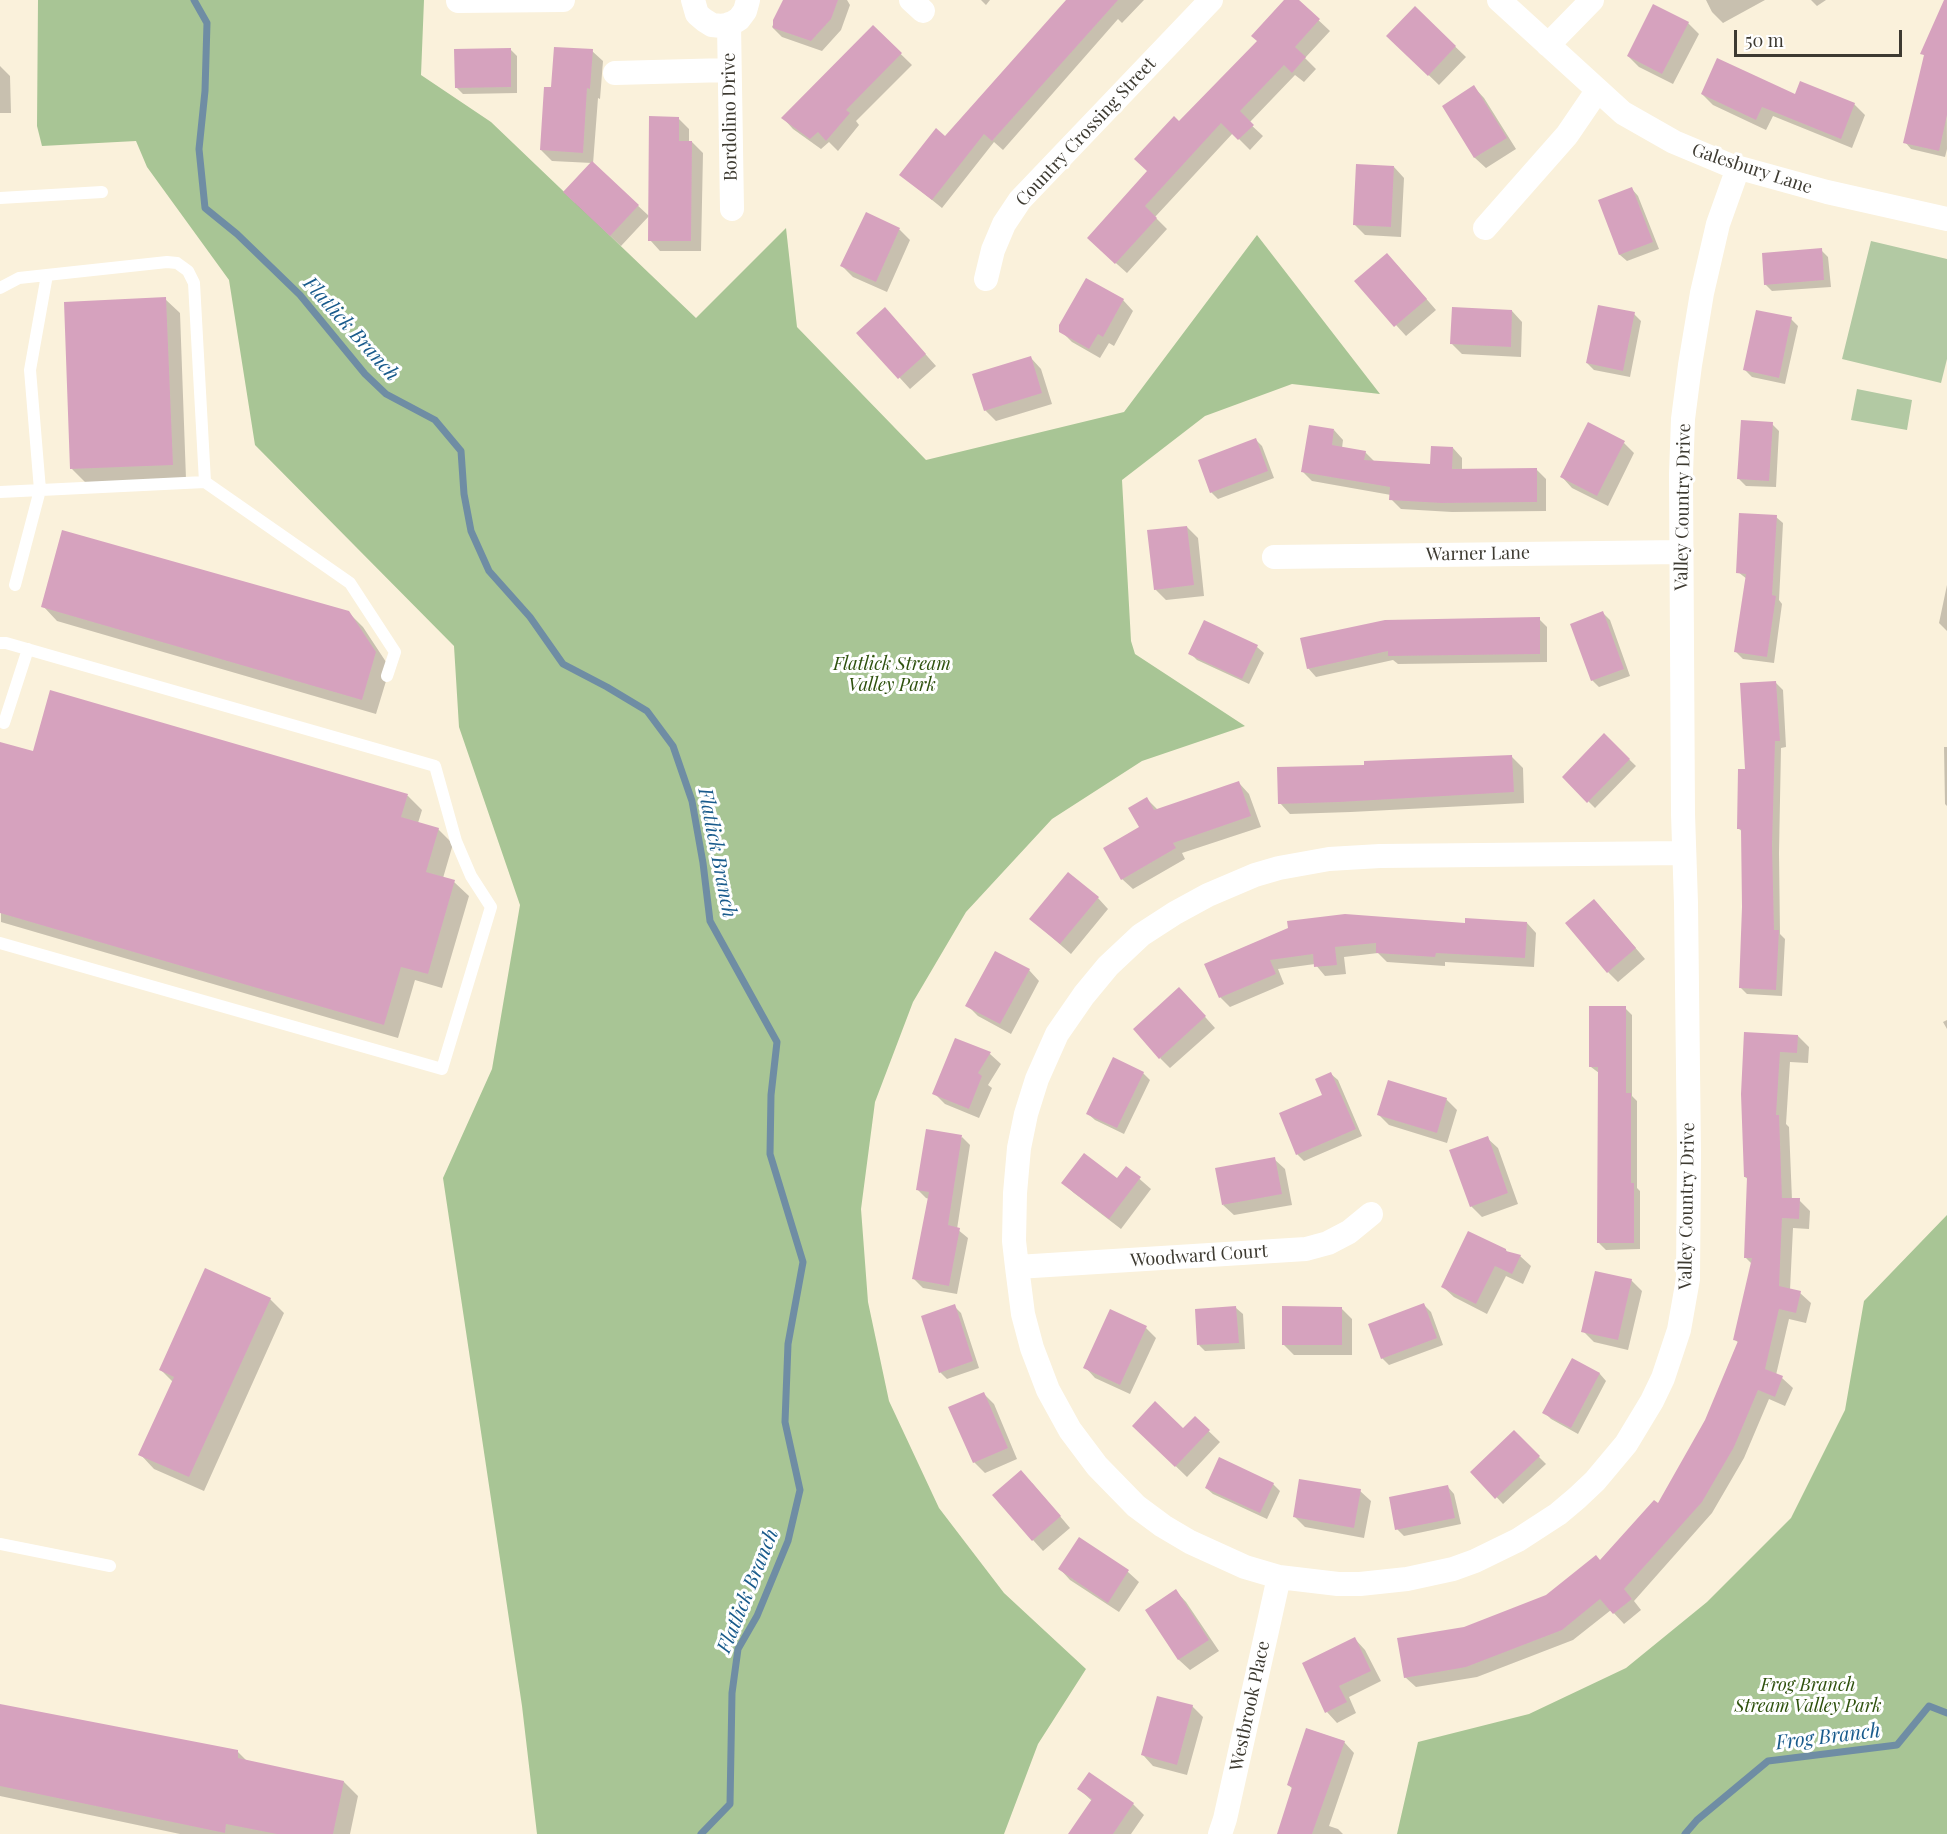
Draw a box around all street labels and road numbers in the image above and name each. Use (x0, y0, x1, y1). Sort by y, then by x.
street label: Bordolino Drive (718, 53, 742, 181)
street label: Country Crossing Street (1011, 53, 1161, 211)
street label: Galesbury Lane (1689, 139, 1815, 199)
street label: Valley Country Drive (1671, 423, 1695, 591)
street label: Warner Lane (1426, 542, 1530, 566)
street label: Valley Country Drive (1675, 1122, 1699, 1290)
street label: Woodward Court (1130, 1240, 1268, 1272)
street label: Westbrook Place (1226, 1639, 1274, 1773)

